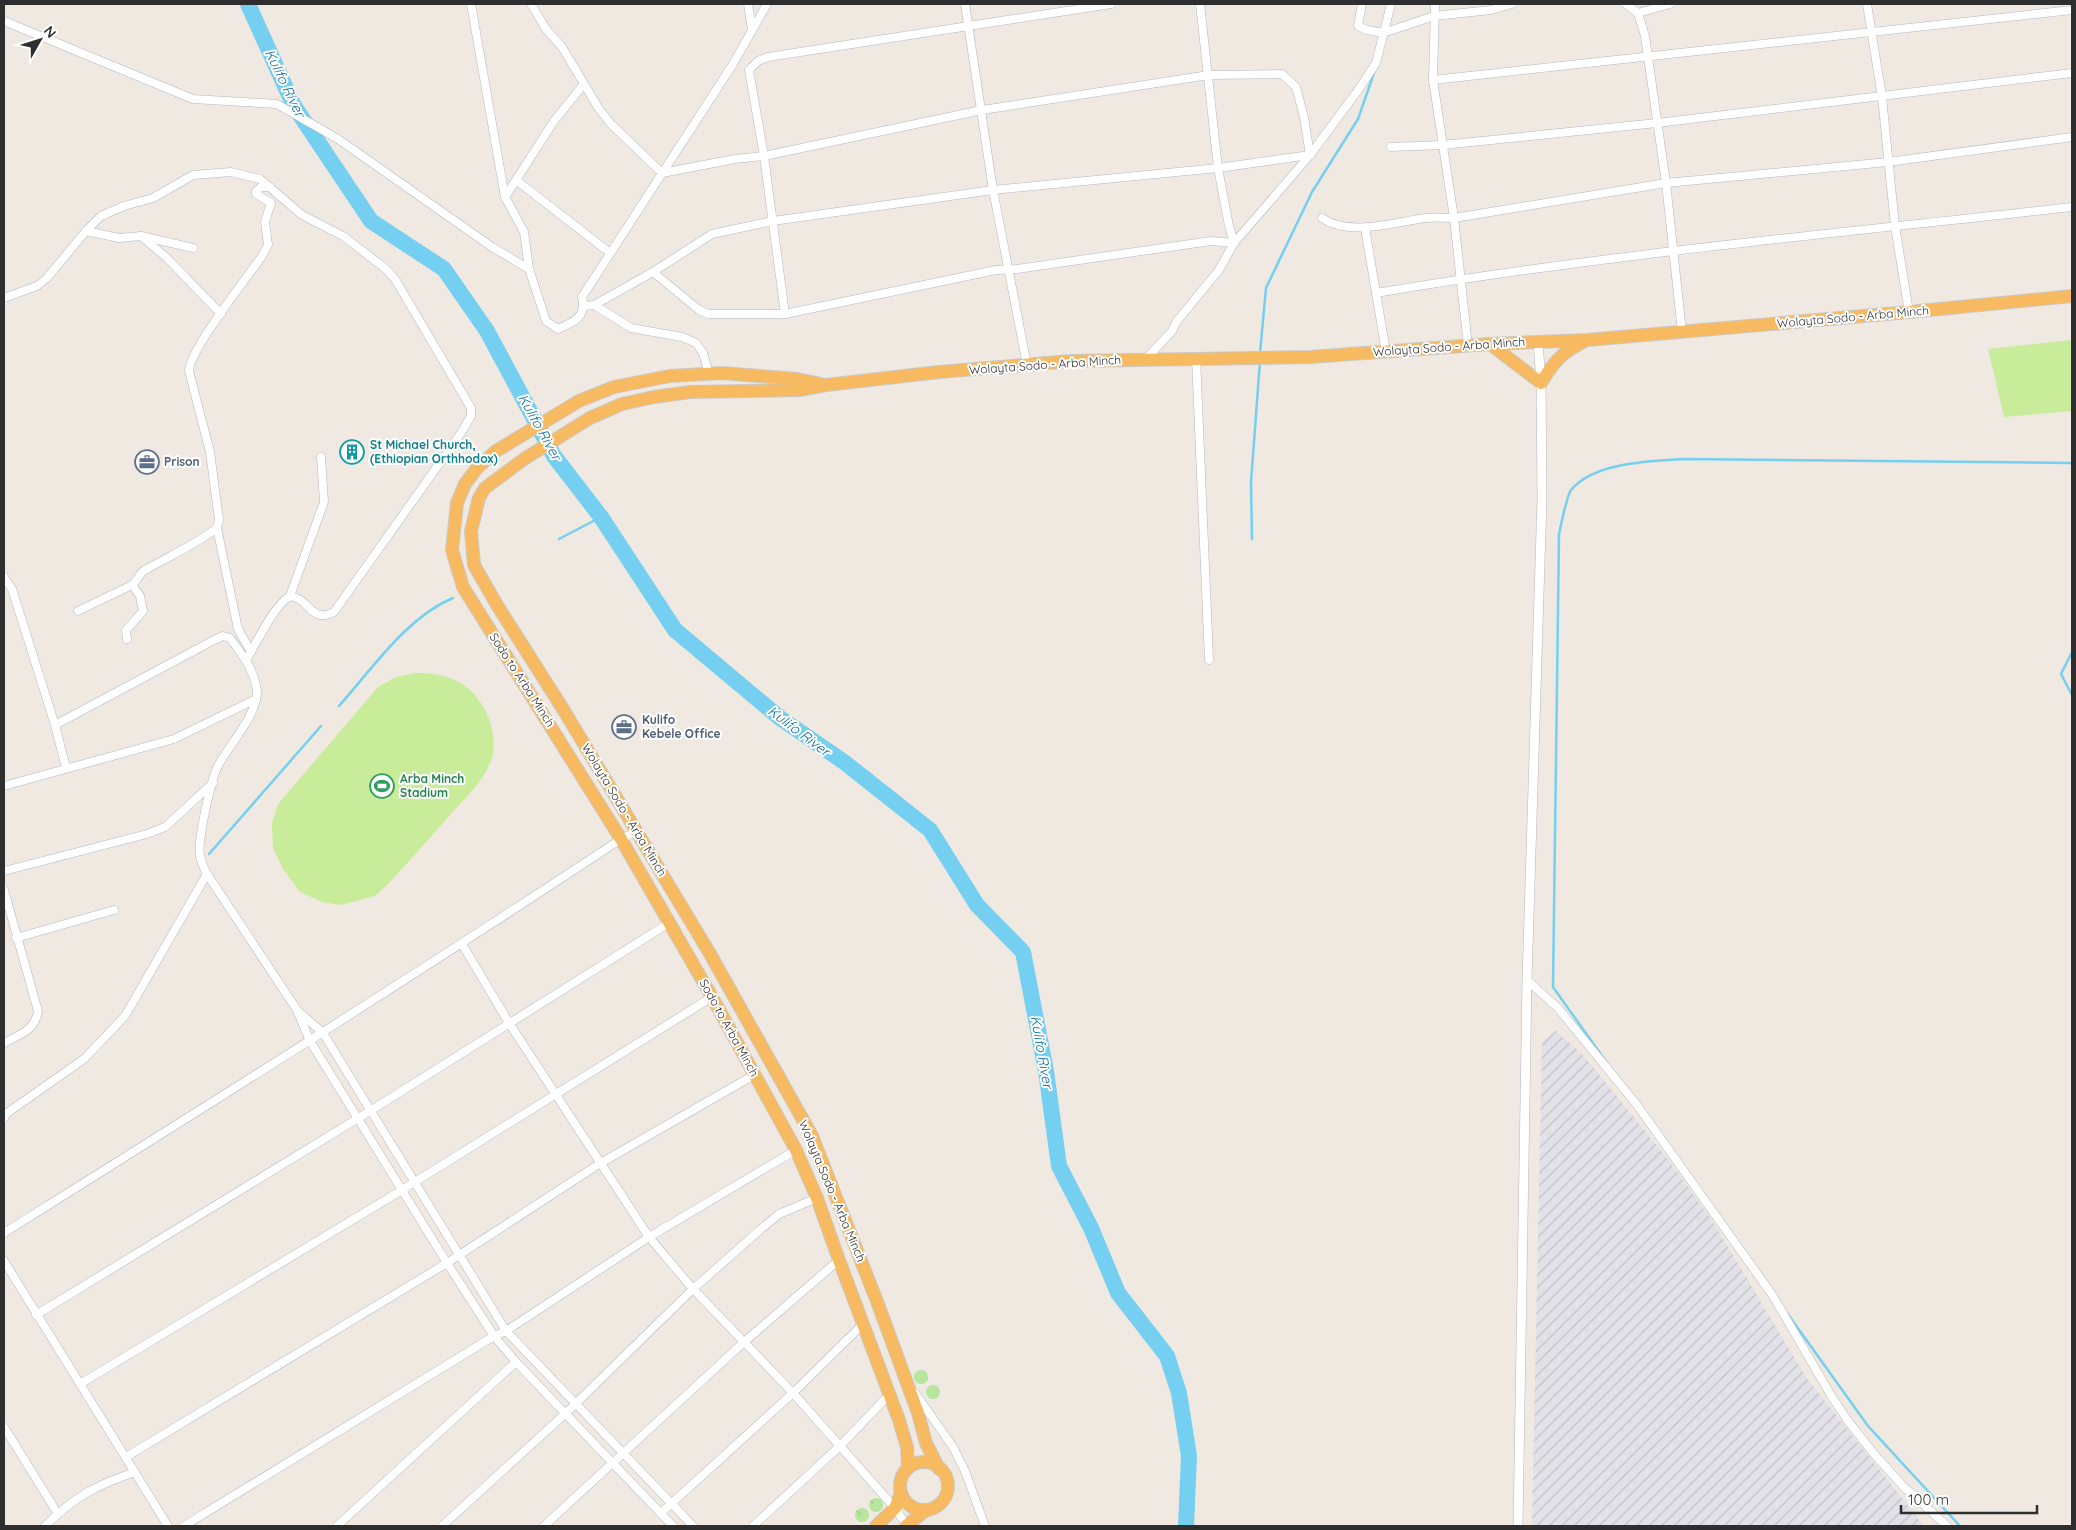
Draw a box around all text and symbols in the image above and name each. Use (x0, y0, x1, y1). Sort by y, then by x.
north arrow (15, 15, 65, 65)
text: N (40, 22, 60, 41)
water label: Kulifo River (261, 46, 310, 121)
street label: Wolayta Sodo - Arba Minch (1776, 302, 1930, 331)
street label: Wolayta Sodo - Arba Minch (1372, 334, 1526, 359)
street label: Wolayta Sodo - Arba Minch (968, 352, 1122, 377)
water label: Kulifo River (514, 391, 566, 465)
place label: St Michael Church, (Ethiopian Orthhodox) (370, 437, 498, 466)
building icon: St Michael Church, (Ethiopian Orthhodox) (339, 439, 365, 465)
office icon: Prison (134, 449, 160, 475)
place label: Prison (164, 454, 200, 469)
street label: Sodo to Arba Minch (486, 630, 558, 730)
water label: Kulifo River (764, 702, 835, 761)
place label: Kulifo Kebele Office (642, 712, 721, 741)
office icon: Kulifo Kebele Office (611, 714, 637, 740)
street label: Wolayta Sodo - Arba Minch (579, 741, 670, 879)
place label: Arba Minch Stadium (400, 771, 464, 800)
sports icon: Arba Minch Stadium (369, 773, 395, 799)
street label: Sodo to Arba Minch (696, 976, 762, 1079)
water label: Kulifo River (1027, 1014, 1058, 1091)
street label: Wolayta Sodo - Arba Minch (796, 1118, 869, 1264)
scale bar (1901, 1482, 2037, 1514)
text: 100 m (1908, 1490, 1949, 1509)

